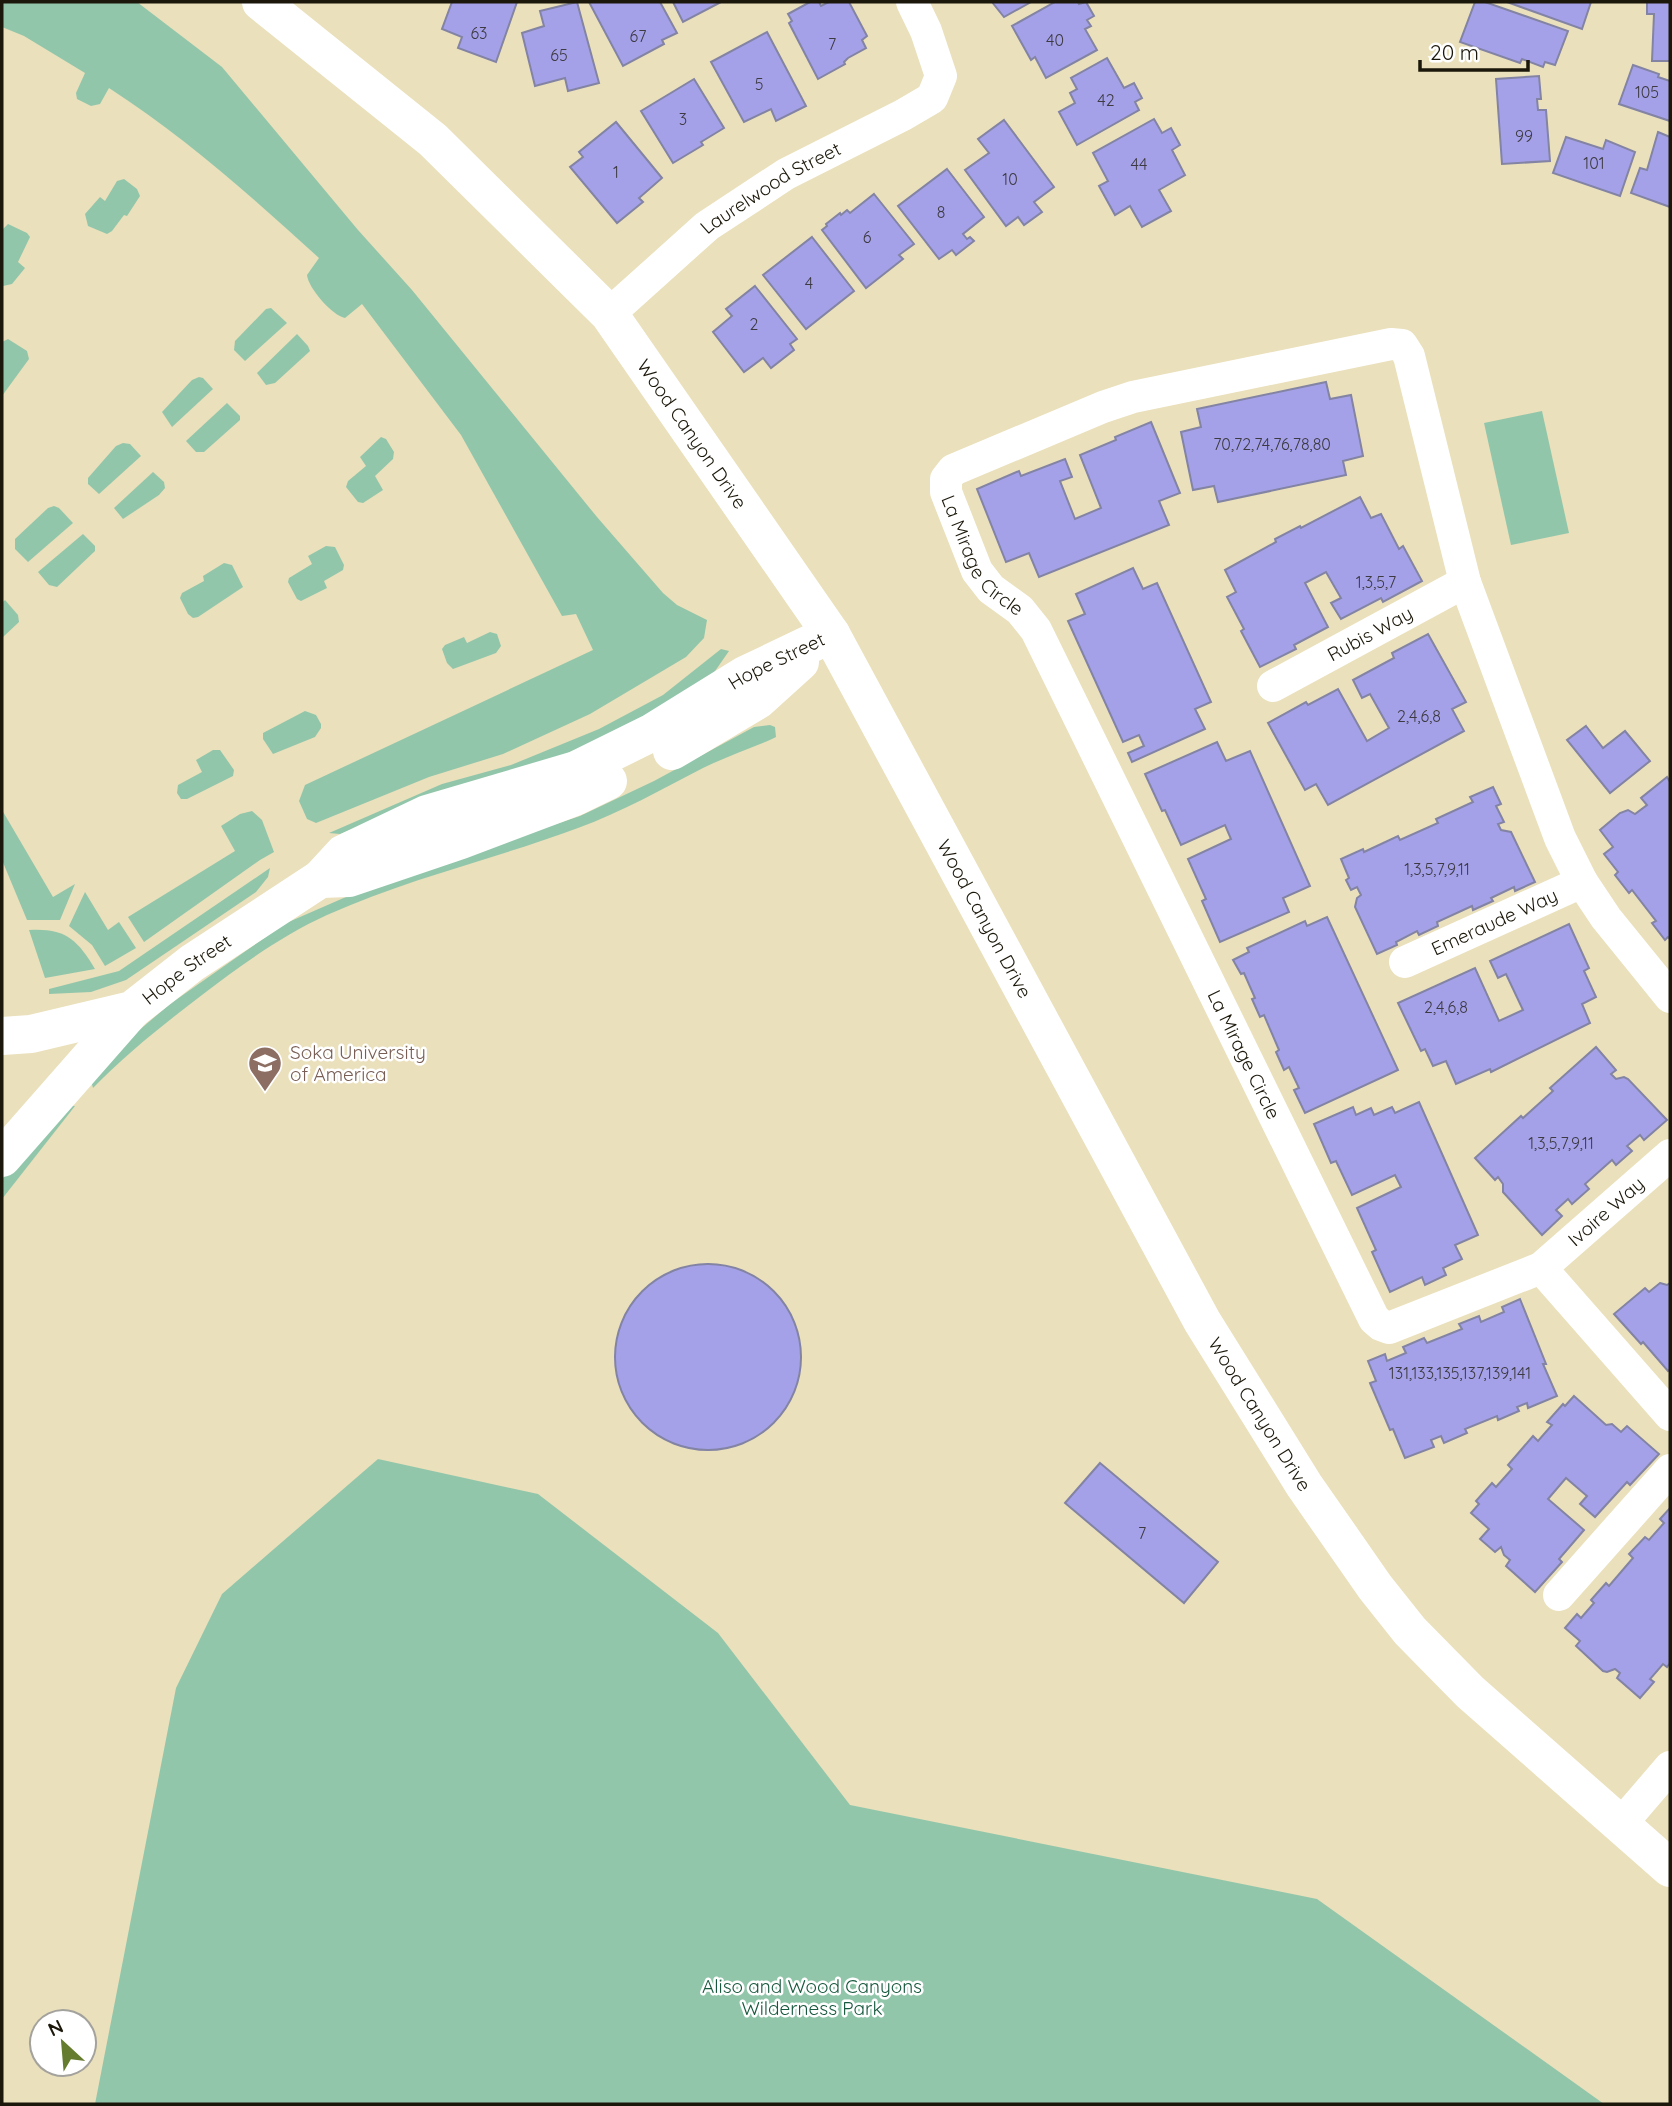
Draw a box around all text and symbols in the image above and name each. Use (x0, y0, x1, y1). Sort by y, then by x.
house number: 63 (471, 23, 488, 43)
house number: 67 (630, 26, 646, 46)
scale bar (1420, 28, 1528, 72)
house number: 40 (1046, 30, 1064, 50)
house number: 7 (828, 34, 836, 54)
text: 20 m (1430, 39, 1479, 65)
house number: 65 (550, 45, 568, 65)
house number: 5 (755, 74, 763, 94)
house number: 105 (1635, 82, 1659, 102)
house number: 42 (1097, 90, 1115, 110)
house number: 3 (679, 109, 687, 129)
house number: 99 (1515, 126, 1533, 146)
street label: Laurelwood Street (695, 136, 845, 239)
house number: 101 (1583, 153, 1605, 173)
house number: 44 (1131, 154, 1147, 174)
house number: 1 (613, 162, 619, 182)
house number: 10 (1002, 169, 1018, 189)
house number: 8 (937, 202, 945, 222)
house number: 6 (863, 227, 872, 247)
house number: 4 (805, 273, 813, 293)
house number: 2 (750, 314, 759, 334)
street label: Wood Canyon Drive (632, 355, 752, 513)
house number: 70,72,74,76,78,80 (1213, 434, 1331, 454)
street label: La Mirage Circle (936, 492, 1028, 621)
house number: 1,3,5,7 (1356, 572, 1396, 592)
street label: Rubis Way (1323, 601, 1417, 666)
street label: Hope Street (723, 627, 828, 695)
house number: 2,4,6,8 (1397, 706, 1441, 726)
street label: Wood Canyon Drive (932, 835, 1037, 1002)
house number: 1,3,5,7,9,11 (1404, 859, 1470, 879)
street label: Emeraude Way (1427, 883, 1561, 961)
street label: Hope Street (137, 929, 236, 1010)
street label: La Mirage Circle (1202, 986, 1286, 1123)
house number: 2,4,6,8 (1424, 997, 1468, 1017)
place label: Soka University of America (290, 1040, 426, 1086)
school or university icon: Soka University of America (246, 1044, 284, 1093)
house number: 1,3,5,7,9,11 (1528, 1133, 1594, 1153)
street label: Ivoire Way (1563, 1171, 1649, 1251)
street label: Wood Canyon Drive (1203, 1333, 1317, 1496)
house number: 131,133,135,137,139,141 (1389, 1363, 1531, 1383)
house number: 7 (1138, 1523, 1146, 1543)
park label: Aliso and Wood Canyons Wilderness Park (702, 1974, 922, 2020)
north arrow (28, 2008, 98, 2078)
text: N (44, 2014, 67, 2042)

